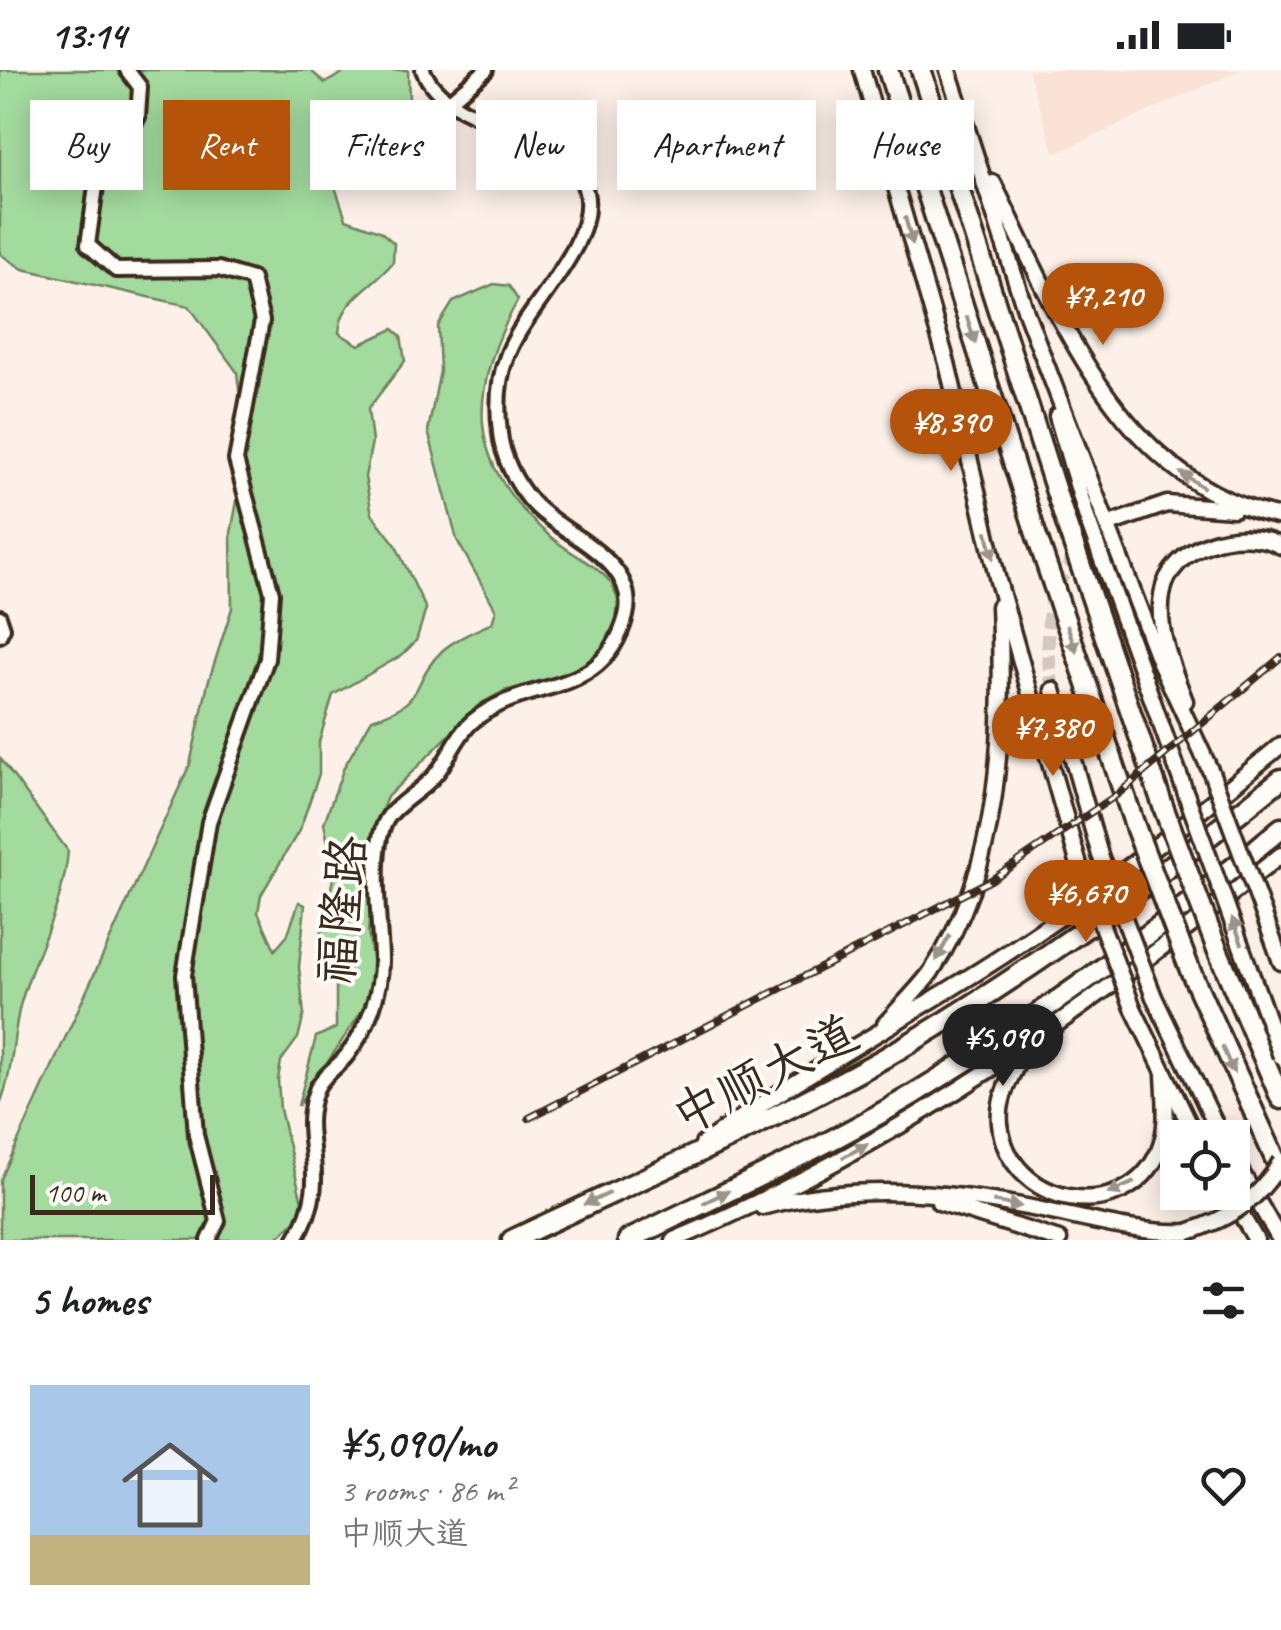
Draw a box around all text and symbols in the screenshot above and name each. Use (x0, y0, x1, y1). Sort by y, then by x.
text: 13:14 (50, 12, 126, 59)
chip: Buy (30, 100, 143, 190)
chip: Rent (163, 100, 290, 190)
chip: Filters (310, 100, 456, 190)
chip: New (476, 100, 597, 190)
chip: Apartment (617, 100, 816, 190)
chip: House (836, 100, 974, 190)
one-way arrow (901, 216, 917, 247)
pin: ¥7,210 (1022, 263, 1184, 348)
text: ¥7,210 (1064, 275, 1142, 316)
one-way arrow (965, 315, 980, 345)
pin: ¥8,390 (870, 389, 1032, 474)
text: ¥8,390 (912, 401, 990, 442)
one-way arrow (1178, 471, 1205, 489)
one-way arrow (983, 530, 998, 561)
one-way arrow (1065, 624, 1080, 654)
pin: ¥7,380 (972, 694, 1134, 779)
text: ¥7,380 (1014, 706, 1092, 747)
street label: 福隆路 (304, 833, 379, 988)
pin: ¥6,670 (1005, 860, 1167, 945)
text: ¥6,670 (1046, 872, 1126, 913)
one-way arrow (1229, 916, 1245, 946)
one-way arrow (935, 933, 952, 962)
street label: 中顺大道 (661, 1001, 868, 1148)
pin: ¥5,090 (922, 1004, 1084, 1089)
text: ¥5,090 (964, 1016, 1042, 1057)
one-way arrow (1220, 1045, 1236, 1075)
map controls (1160, 1120, 1250, 1210)
button: locate (1160, 1120, 1250, 1210)
one-way arrow (841, 1143, 870, 1160)
scale bar (30, 1170, 215, 1214)
text: 100 m (45, 1175, 105, 1210)
one-way arrow (1106, 1180, 1136, 1196)
one-way arrow (701, 1189, 730, 1206)
one-way arrow (583, 1191, 612, 1208)
one-way arrow (992, 1197, 1023, 1212)
icon: filters (1196, 1273, 1251, 1328)
text: 5 homes (30, 1274, 148, 1327)
text: ¥5,090/mo (340, 1417, 495, 1470)
icon: home (110, 1425, 230, 1545)
icon: heart (1196, 1458, 1251, 1513)
text: 3 rooms · 86 m² (340, 1470, 513, 1511)
text: 中顺大道 (340, 1513, 468, 1554)

